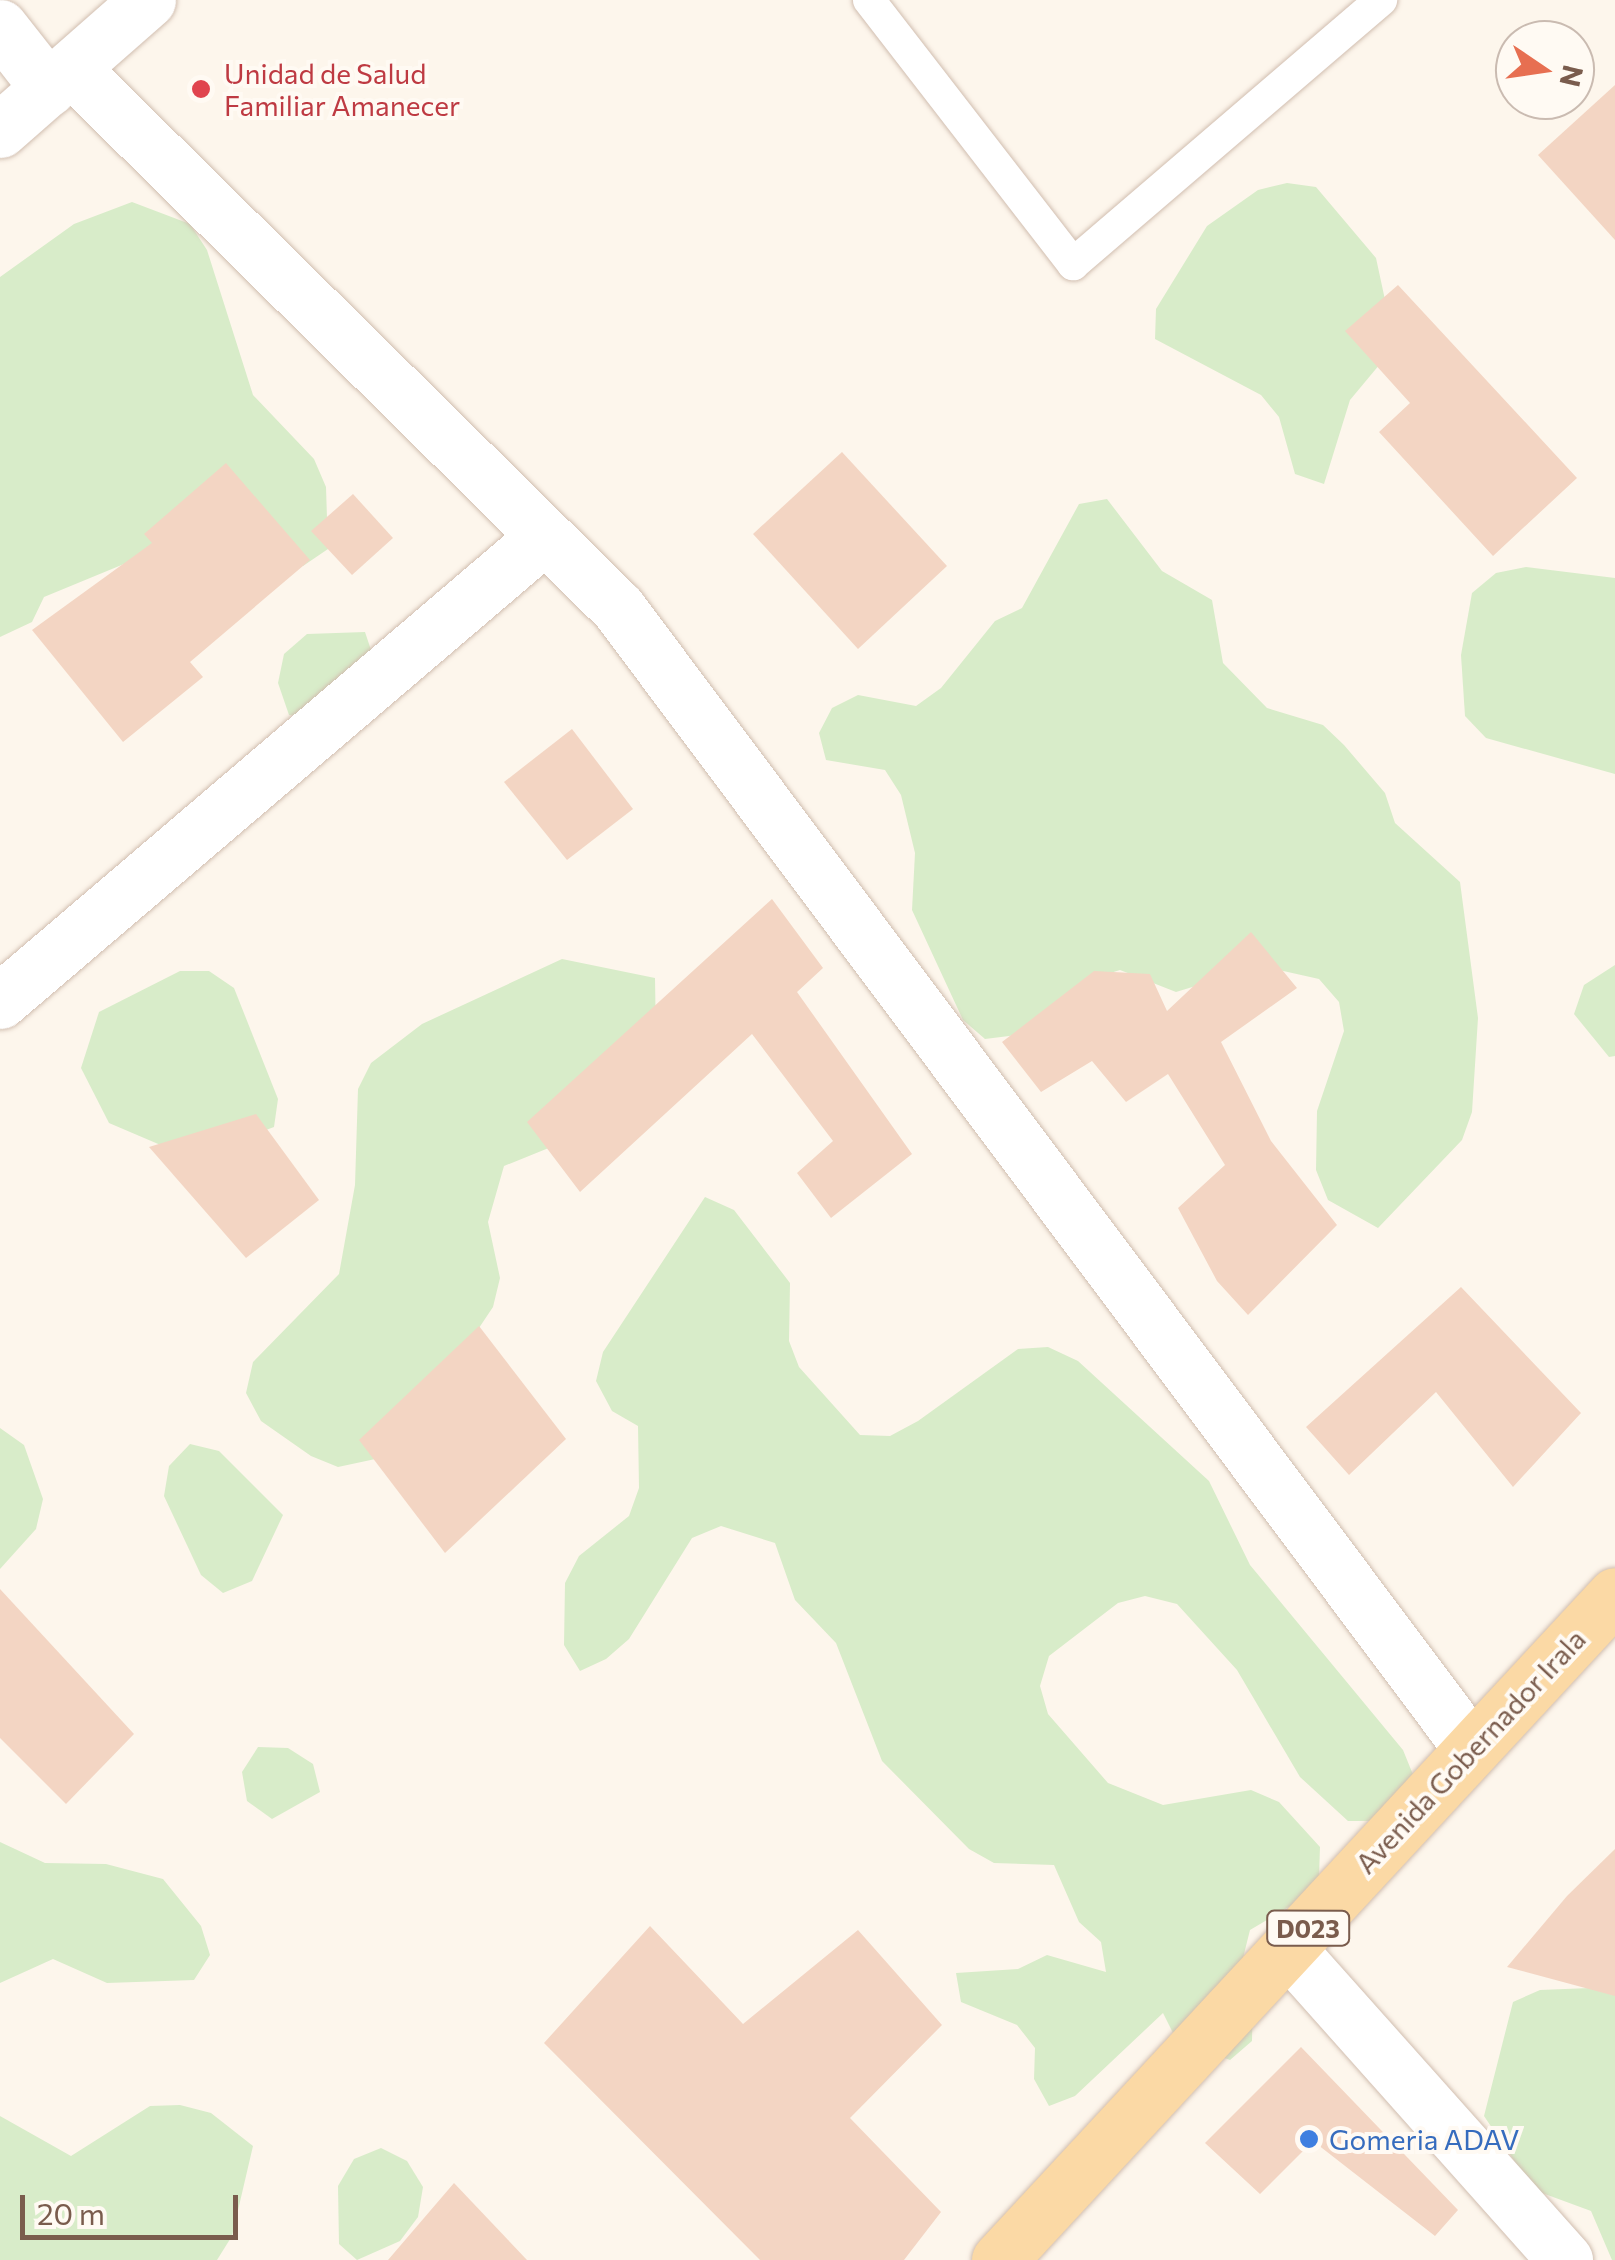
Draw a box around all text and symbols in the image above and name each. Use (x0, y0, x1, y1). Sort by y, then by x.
north arrow (1495, 20, 1595, 120)
place label: Unidad de Salud Familiar Amanecer (224, 56, 460, 122)
text: N (1553, 62, 1591, 90)
marker: Unidad de Salud Familiar Amanecer (188, 76, 214, 102)
street label: Avenida Gobernador Irala (1348, 1622, 1592, 1880)
road number: D023 (1266, 1908, 1350, 1948)
place label: Gomeria ADAV (1329, 2122, 1519, 2156)
marker: Gomeria ADAV (1298, 2128, 1320, 2150)
scale bar (25, 2175, 242, 2237)
text: 20 m (37, 2194, 105, 2231)

